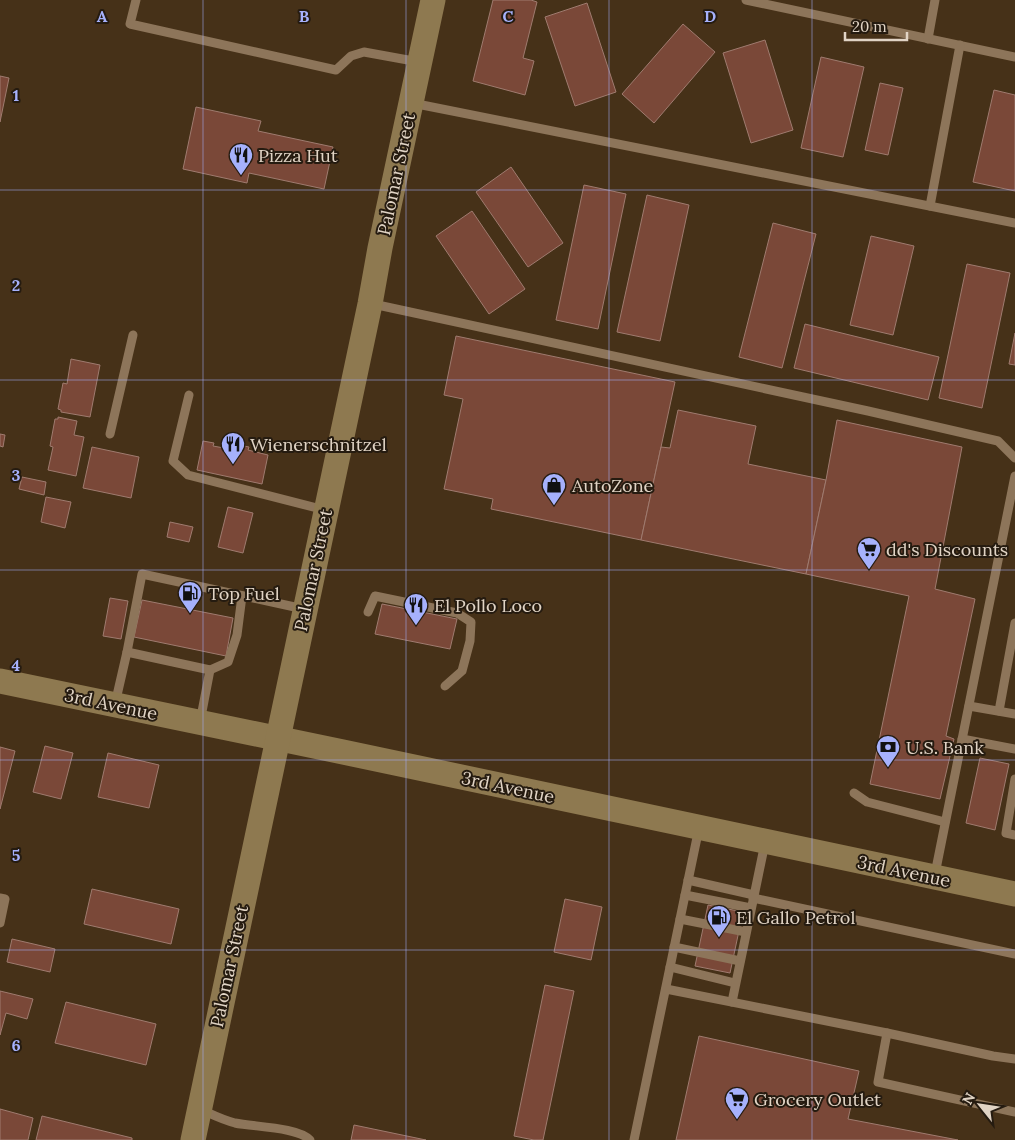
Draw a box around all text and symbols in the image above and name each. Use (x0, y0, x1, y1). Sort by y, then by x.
text: A (97, 6, 108, 26)
text: B (299, 6, 310, 26)
text: C (502, 6, 514, 26)
text: D (704, 6, 716, 26)
scale bar (845, 10, 908, 42)
text: 20 m (852, 17, 887, 36)
text: 1 (13, 85, 19, 105)
street label: Palomar Street (372, 111, 420, 237)
restaurant icon: Pizza Hut (228, 142, 254, 176)
place label: Pizza Hut (258, 144, 338, 167)
text: 2 (12, 275, 20, 295)
restaurant icon: Wienerschnitzel (220, 431, 246, 465)
place label: Wienerschnitzel (250, 433, 387, 456)
text: 3 (12, 465, 21, 485)
shop icon: AutoZone (541, 472, 567, 506)
place label: AutoZone (571, 474, 654, 497)
street label: Palomar Street (289, 507, 337, 633)
supermarket icon: dd's Discounts (856, 536, 882, 570)
place label: dd's Discounts (886, 538, 1008, 561)
fuel station icon: Top Fuel (177, 580, 203, 614)
place label: Top Fuel (208, 582, 280, 605)
restaurant icon: El Pollo Loco (403, 592, 429, 626)
place label: El Pollo Loco (434, 594, 542, 617)
text: 4 (12, 655, 21, 675)
street label: 3rd Avenue (62, 683, 160, 725)
bank icon: U.S. Bank (875, 734, 901, 768)
place label: U.S. Bank (906, 736, 984, 759)
street label: 3rd Avenue (459, 766, 557, 808)
text: 5 (12, 845, 21, 865)
street label: 3rd Avenue (855, 850, 953, 892)
street label: Palomar Street (205, 903, 253, 1029)
fuel station icon: El Gallo Petrol (706, 904, 732, 938)
place label: El Gallo Petrol (736, 906, 855, 929)
text: 6 (11, 1035, 21, 1055)
north arrow (955, 1080, 1005, 1130)
supermarket icon: Grocery Outlet (724, 1086, 750, 1120)
place label: Grocery Outlet (754, 1088, 881, 1111)
text: N (958, 1089, 979, 1108)

